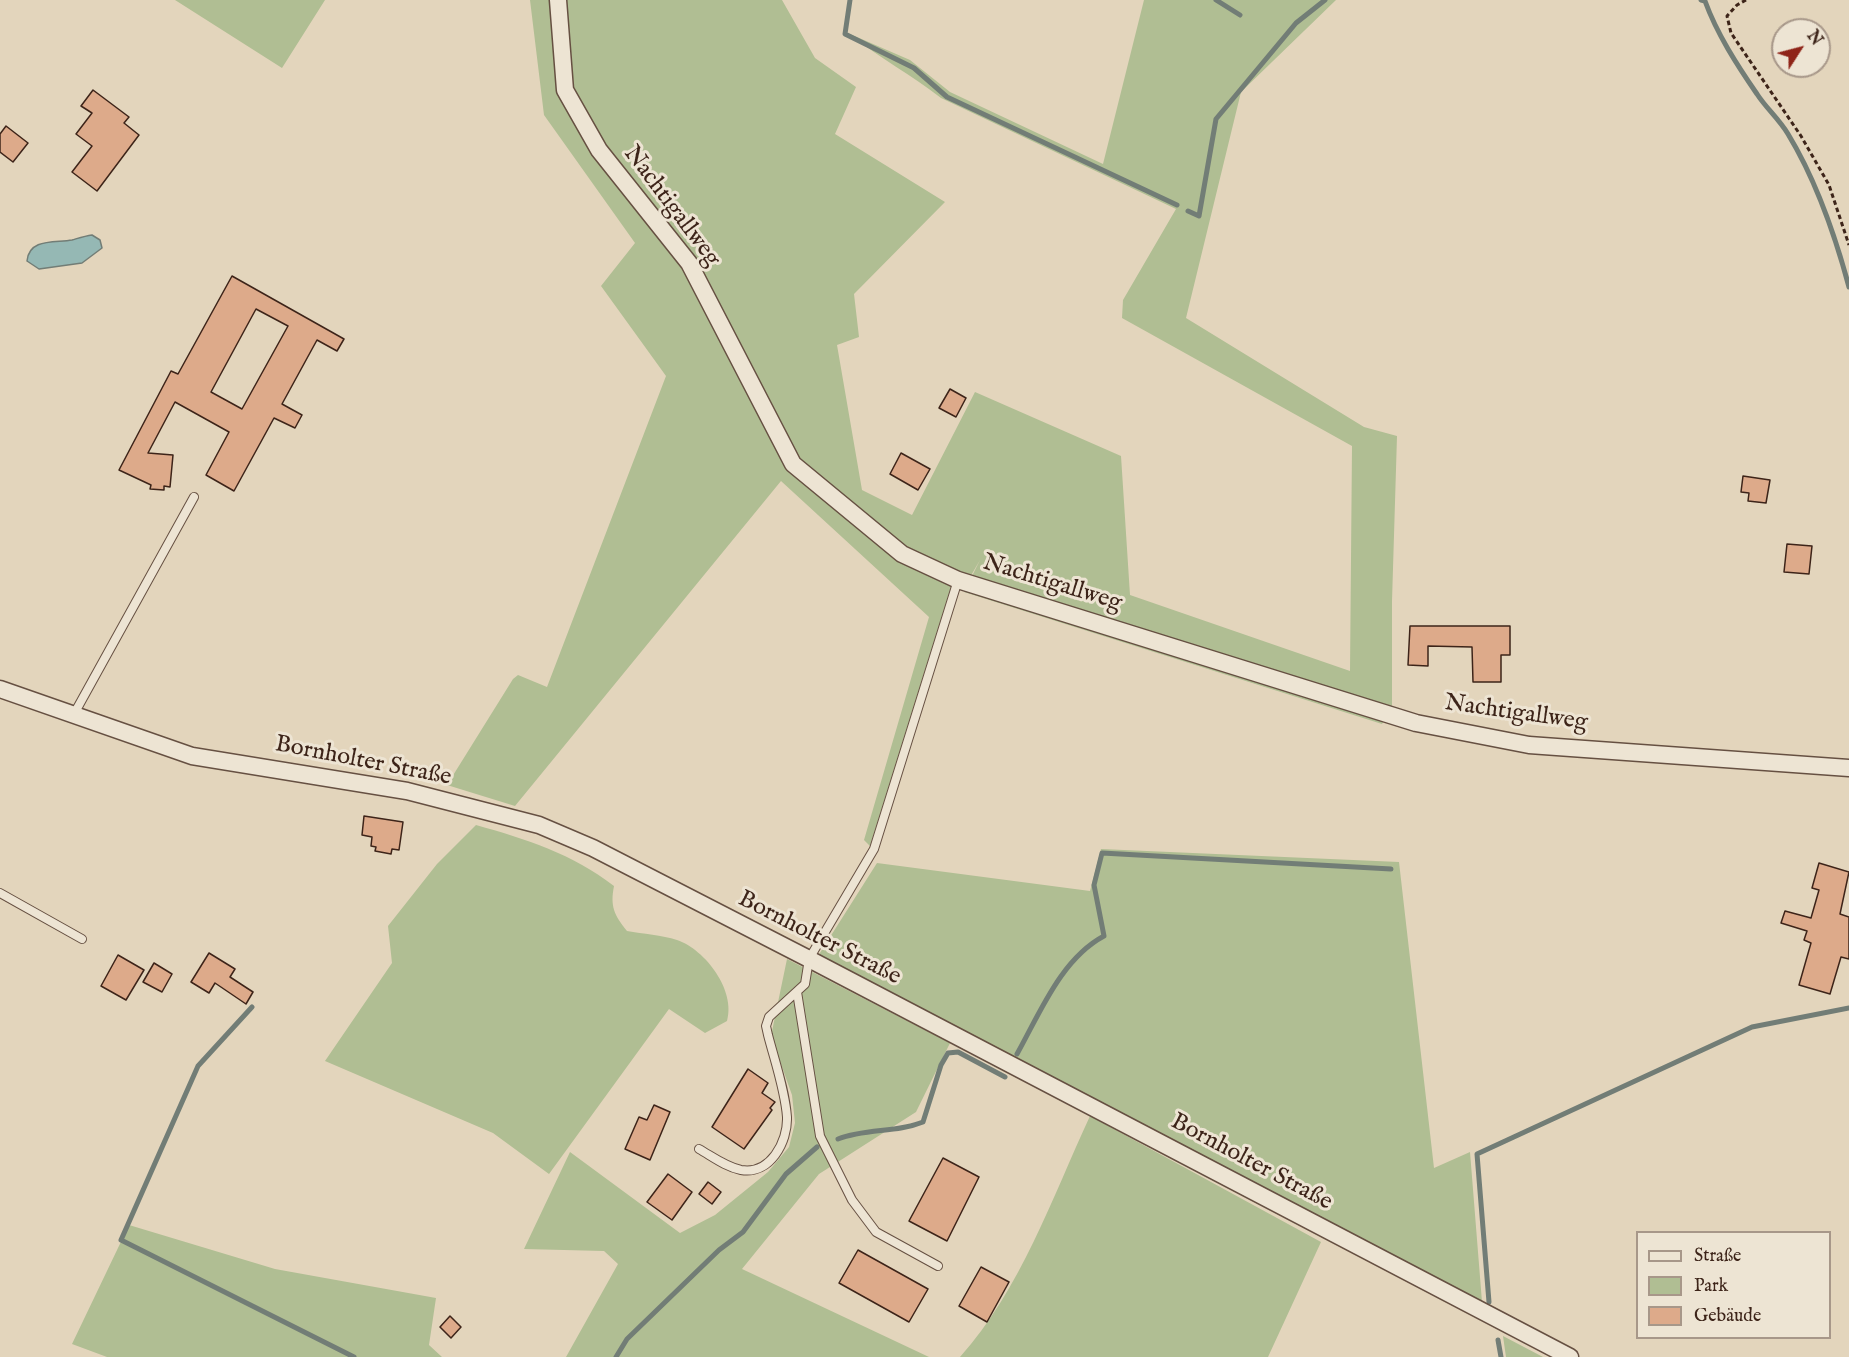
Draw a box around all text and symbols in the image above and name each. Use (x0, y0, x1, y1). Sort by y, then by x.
north arrow (1771, 18, 1831, 78)
text: N (1802, 27, 1826, 50)
street label: Nachtigallweg (616, 141, 726, 273)
street label: Nachtigallweg (979, 549, 1125, 619)
street label: Nachtigallweg (1443, 690, 1589, 738)
street label: Bornholter Straße (272, 731, 454, 793)
street label: Bornholter Straße (733, 886, 905, 992)
street label: Bornholter Straße (1165, 1108, 1337, 1218)
legend (1636, 1231, 1831, 1339)
text: Straße (1694, 1245, 1741, 1268)
text: Park (1694, 1275, 1728, 1298)
text: Gebäude (1694, 1305, 1761, 1328)

